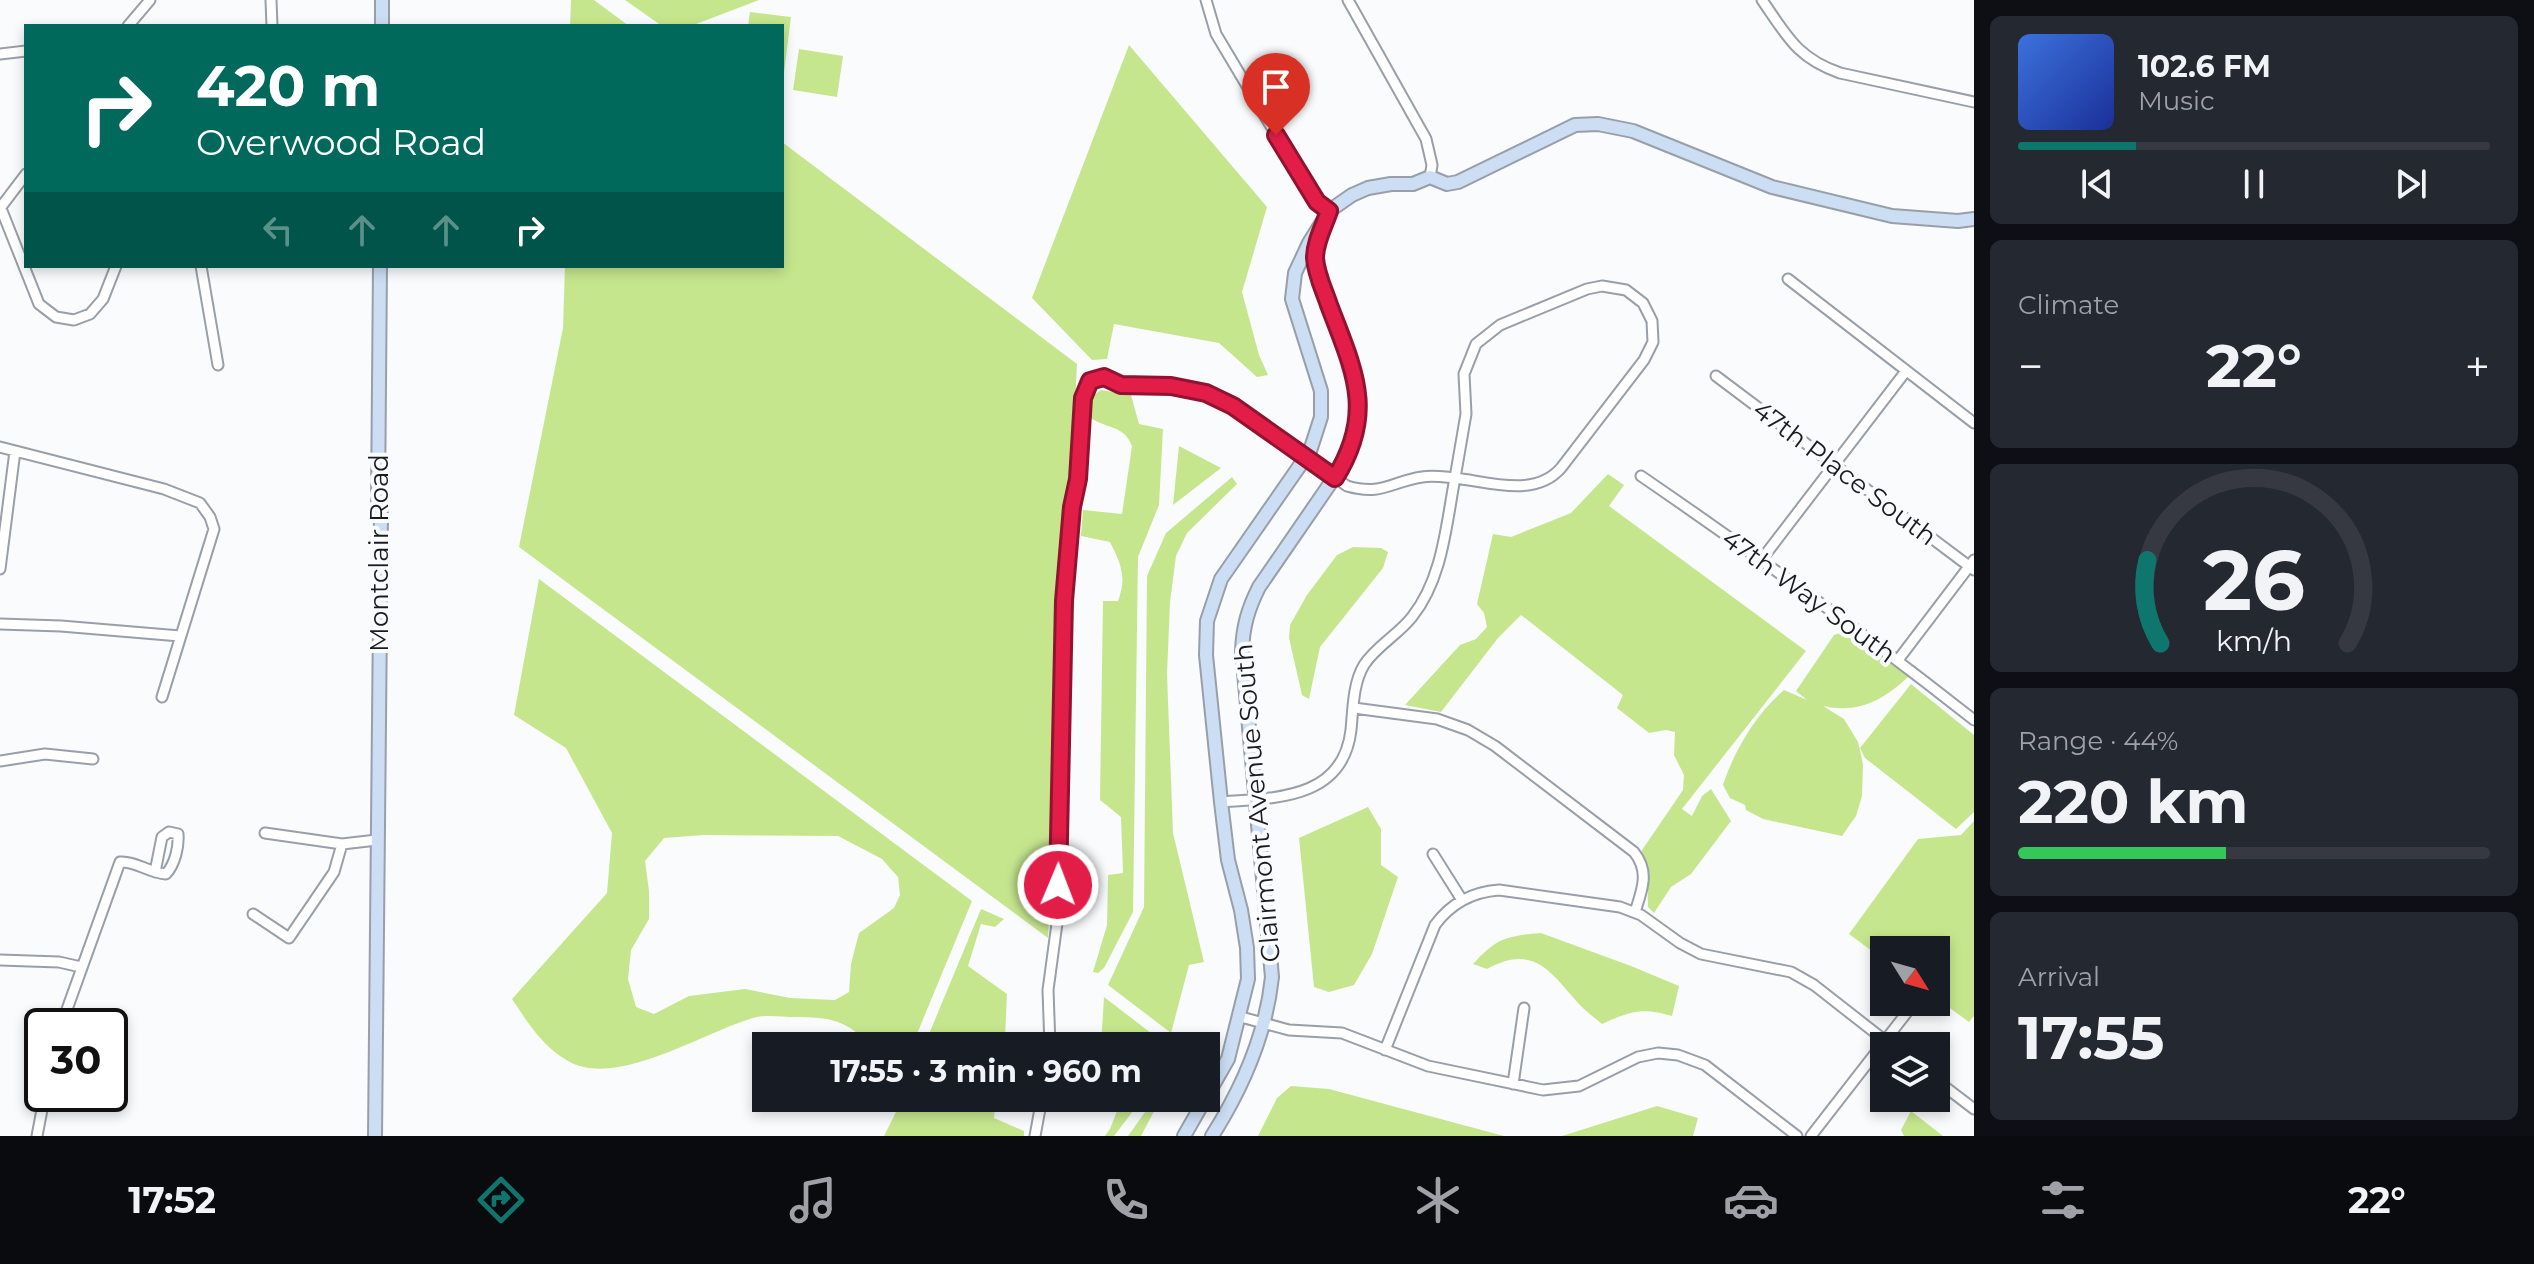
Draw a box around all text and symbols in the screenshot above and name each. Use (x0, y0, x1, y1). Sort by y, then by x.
text: 102.6 FM (2138, 48, 2271, 85)
text: 420 m (196, 52, 380, 120)
pin (1242, 53, 1310, 135)
icon: right (64, 56, 168, 160)
icon: arrive (1254, 65, 1298, 109)
text: Music (2138, 85, 2215, 117)
text: Overwood Road (196, 120, 486, 164)
icon: previous (2075, 162, 2119, 206)
icon: pause (2232, 162, 2276, 206)
icon: next (2389, 162, 2433, 206)
icon: left (256, 208, 300, 252)
icon: ahead (340, 208, 384, 252)
icon: ahead (424, 208, 468, 252)
icon: right (508, 208, 552, 252)
text: Climate (2018, 289, 2119, 321)
text: 22° (2206, 329, 2302, 402)
text: − (2018, 339, 2043, 393)
text: + (2465, 339, 2490, 393)
street label: 47th Place South (1747, 394, 1943, 552)
street label: Montclair Road (363, 454, 395, 652)
street label: 47th Way South (1716, 522, 1902, 670)
text: 26 (2203, 529, 2305, 631)
text: km/h (2216, 623, 2292, 658)
street label: Clairmont Avenue South (1227, 642, 1287, 964)
text: Range · 44% (2018, 725, 2178, 757)
text: 220 km (2018, 765, 2249, 838)
position arrow (1016, 843, 1100, 927)
north arrow (1870, 936, 1950, 1016)
map controls (1870, 936, 1950, 1112)
text: Arrival (2018, 961, 2100, 993)
text: 17:55 (2018, 1001, 2164, 1074)
speed limit sign: 30 (24, 1008, 128, 1112)
button: layers (1870, 1032, 1950, 1112)
text: 17:55 · 3 min · 960 m (830, 1053, 1142, 1090)
icon: directions (473, 1172, 529, 1228)
icon: music (785, 1172, 841, 1228)
icon: phone (1098, 1172, 1154, 1228)
icon: climate (1410, 1172, 1466, 1228)
icon: car (1723, 1172, 1779, 1228)
icon: filters (2035, 1172, 2091, 1228)
text: 17:52 (128, 1178, 216, 1222)
text: 22° (2348, 1178, 2406, 1222)

